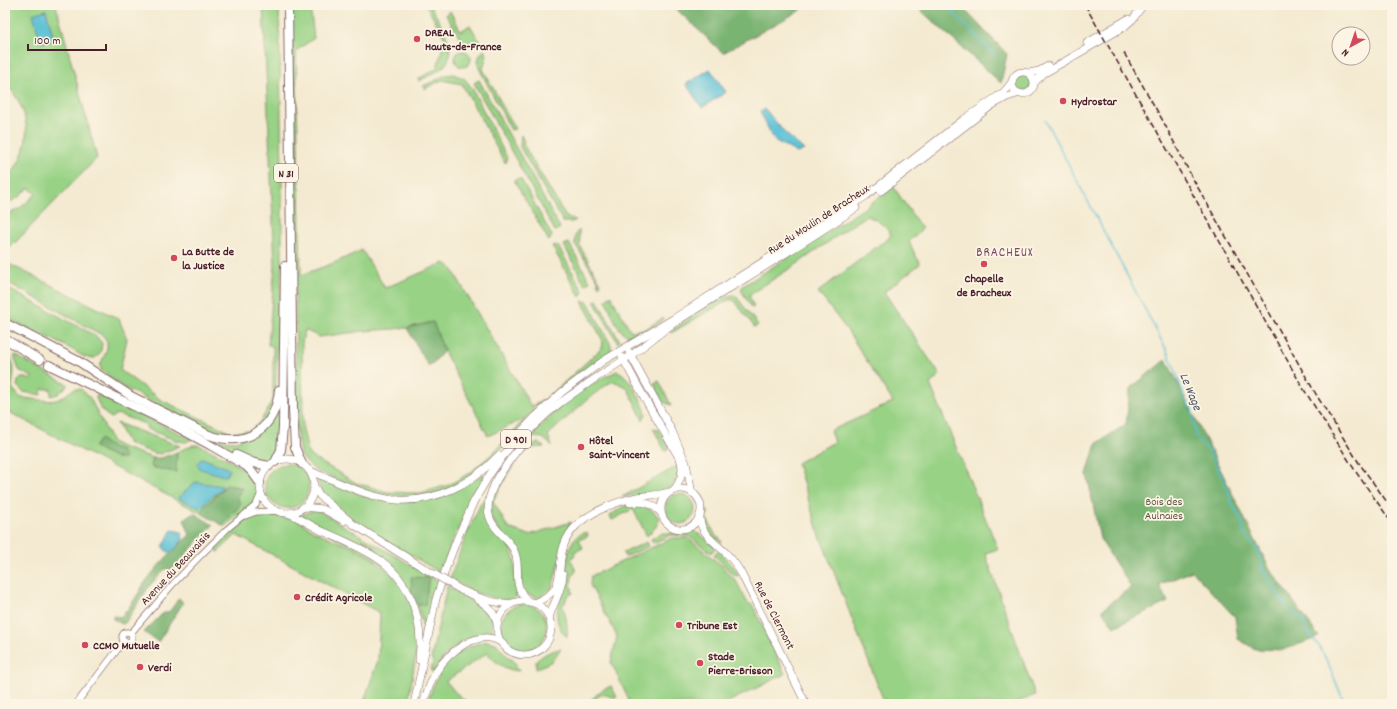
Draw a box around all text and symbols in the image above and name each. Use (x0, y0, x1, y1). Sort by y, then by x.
place label: DREAL Hauts-de-France (425, 25, 502, 56)
scale bar (28, 26, 106, 52)
north arrow (1331, 26, 1371, 66)
text: 100 m (34, 33, 61, 50)
marker: DREAL Hauts-de-France (412, 34, 422, 44)
text: N (1338, 44, 1353, 60)
place label: Hydrostar (1071, 94, 1118, 111)
marker: Hydrostar (1058, 96, 1068, 106)
road number: N 31 (274, 164, 298, 182)
street label: Rue du Moulin de Bracheux (765, 181, 873, 260)
place label: La Butte de la Justice (182, 244, 235, 275)
district label: BRACHEUX (976, 244, 1034, 263)
marker: La Butte de la Justice (169, 253, 179, 263)
marker: Chapelle de Bracheux (979, 259, 989, 269)
place label: Chapelle de Bracheux (957, 271, 1012, 302)
water label: Le Wage (1174, 370, 1206, 415)
road number: D 901 (501, 430, 531, 448)
place label: Hôtel Saint-Vincent (589, 433, 650, 464)
marker: Hôtel Saint-Vincent (576, 442, 586, 452)
park label: Bois des Aulnaies (1145, 494, 1183, 525)
street label: Avenue du Beauvaisis (137, 528, 215, 610)
street label: Rue de Clermont (749, 579, 798, 653)
place label: Crédit Agricole (305, 590, 373, 607)
marker: Crédit Agricole (292, 592, 302, 602)
place label: Tribune Est (687, 618, 738, 635)
marker: Tribune Est (674, 620, 684, 630)
place label: CCMO Mutuelle (93, 638, 160, 655)
marker: CCMO Mutuelle (80, 640, 90, 650)
place label: Stade Pierre-Brisson (708, 649, 773, 680)
marker: Stade Pierre-Brisson (695, 658, 705, 668)
place label: Verdi (148, 660, 172, 677)
marker: Verdi (135, 662, 145, 672)

